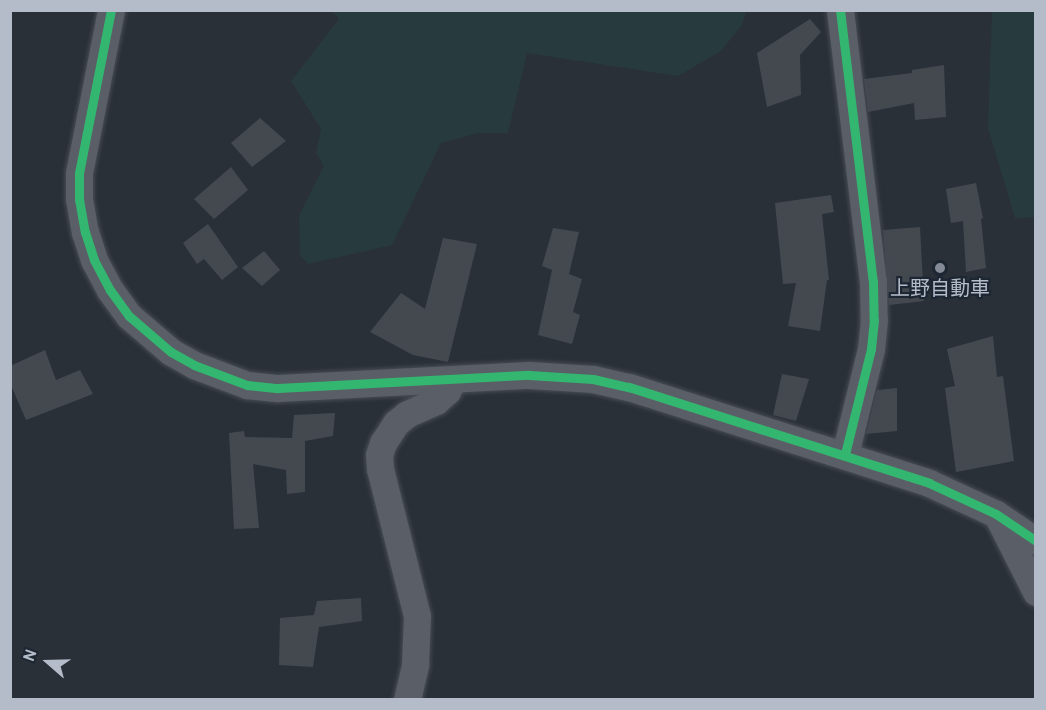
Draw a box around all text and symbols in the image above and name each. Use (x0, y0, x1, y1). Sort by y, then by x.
marker: 上野自動車 (933, 261, 947, 275)
place label: 上野自動車 (890, 278, 990, 302)
north arrow (18, 632, 78, 692)
text: N (20, 647, 42, 665)

